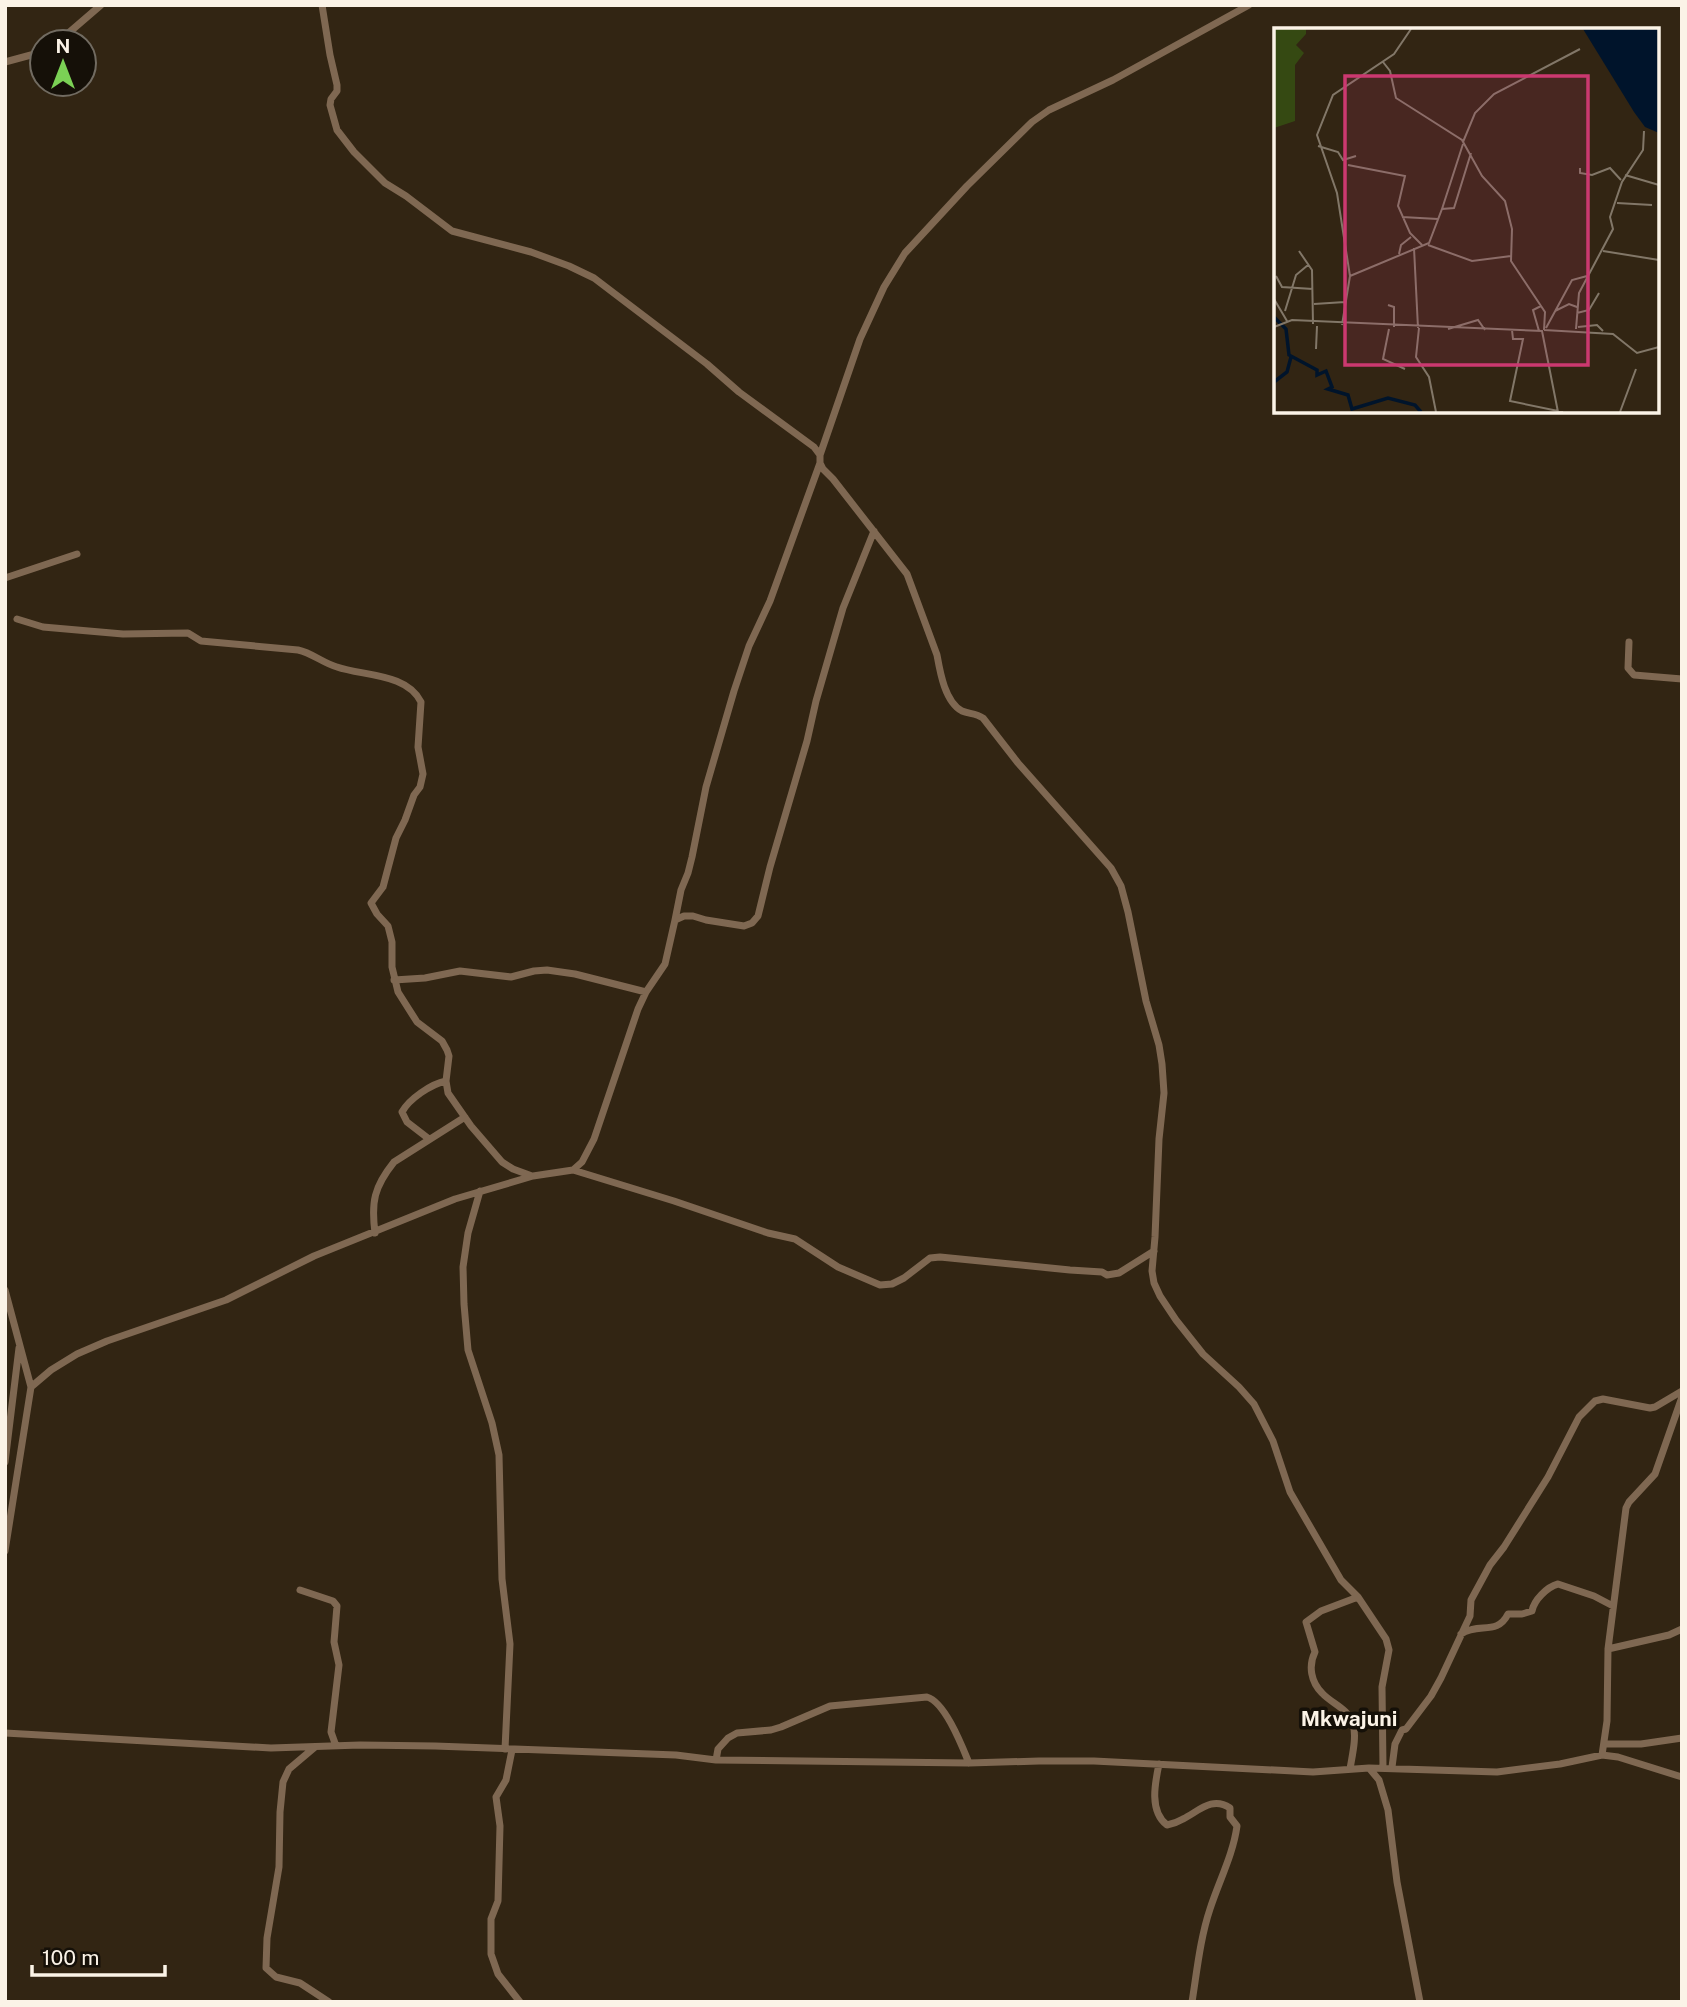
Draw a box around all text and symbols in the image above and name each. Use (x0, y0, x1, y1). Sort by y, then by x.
north arrow (28, 28, 98, 98)
inset map (1274, 28, 1659, 413)
text: N (56, 35, 70, 57)
district label: Mkwajuni (1301, 1706, 1397, 1731)
scale bar (32, 1934, 164, 1978)
text: 100 m (42, 1945, 99, 1970)

